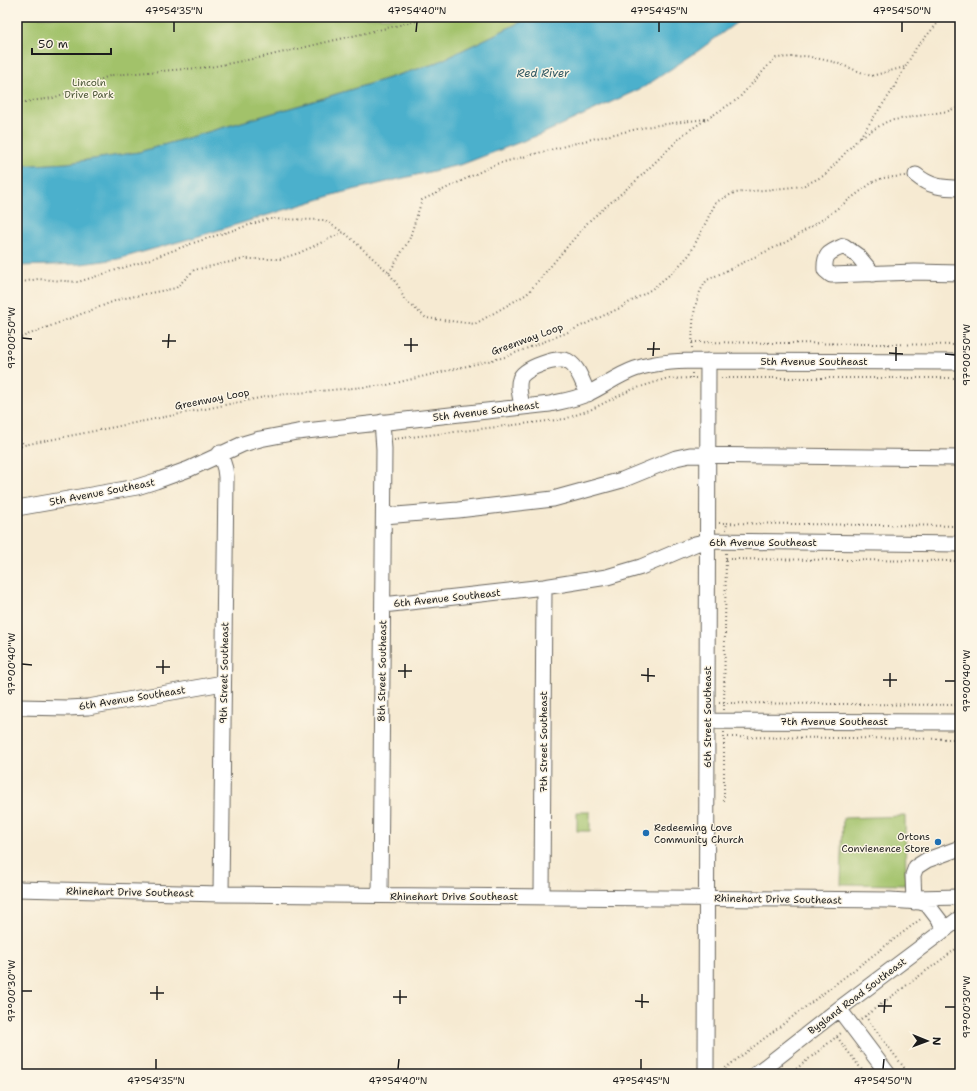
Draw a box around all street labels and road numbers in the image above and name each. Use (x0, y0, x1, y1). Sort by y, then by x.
street label: Greenway Loop (489, 320, 565, 358)
street label: 5th Avenue Southeast (760, 355, 868, 368)
street label: Greenway Loop (174, 385, 251, 413)
street label: 5th Avenue Southeast (432, 398, 540, 424)
street label: 5th Avenue Southeast (48, 475, 156, 509)
street label: 6th Avenue Southeast (709, 536, 817, 549)
street label: 6th Avenue Southeast (393, 586, 501, 610)
street label: 8th Street Southeast (375, 620, 389, 722)
street label: 9th Street Southeast (217, 622, 231, 724)
street label: 6th Street Southeast (701, 666, 714, 768)
street label: 6th Avenue Southeast (78, 683, 186, 713)
street label: 7th Street Southeast (537, 691, 550, 793)
street label: 7th Avenue Southeast (780, 715, 888, 728)
street label: Rhinehart Drive Southeast (66, 884, 194, 900)
street label: Rhinehart Drive Southeast (390, 890, 518, 903)
street label: Rhinehart Drive Southeast (714, 891, 842, 907)
street label: Bygland Road Southeast (805, 955, 909, 1037)

